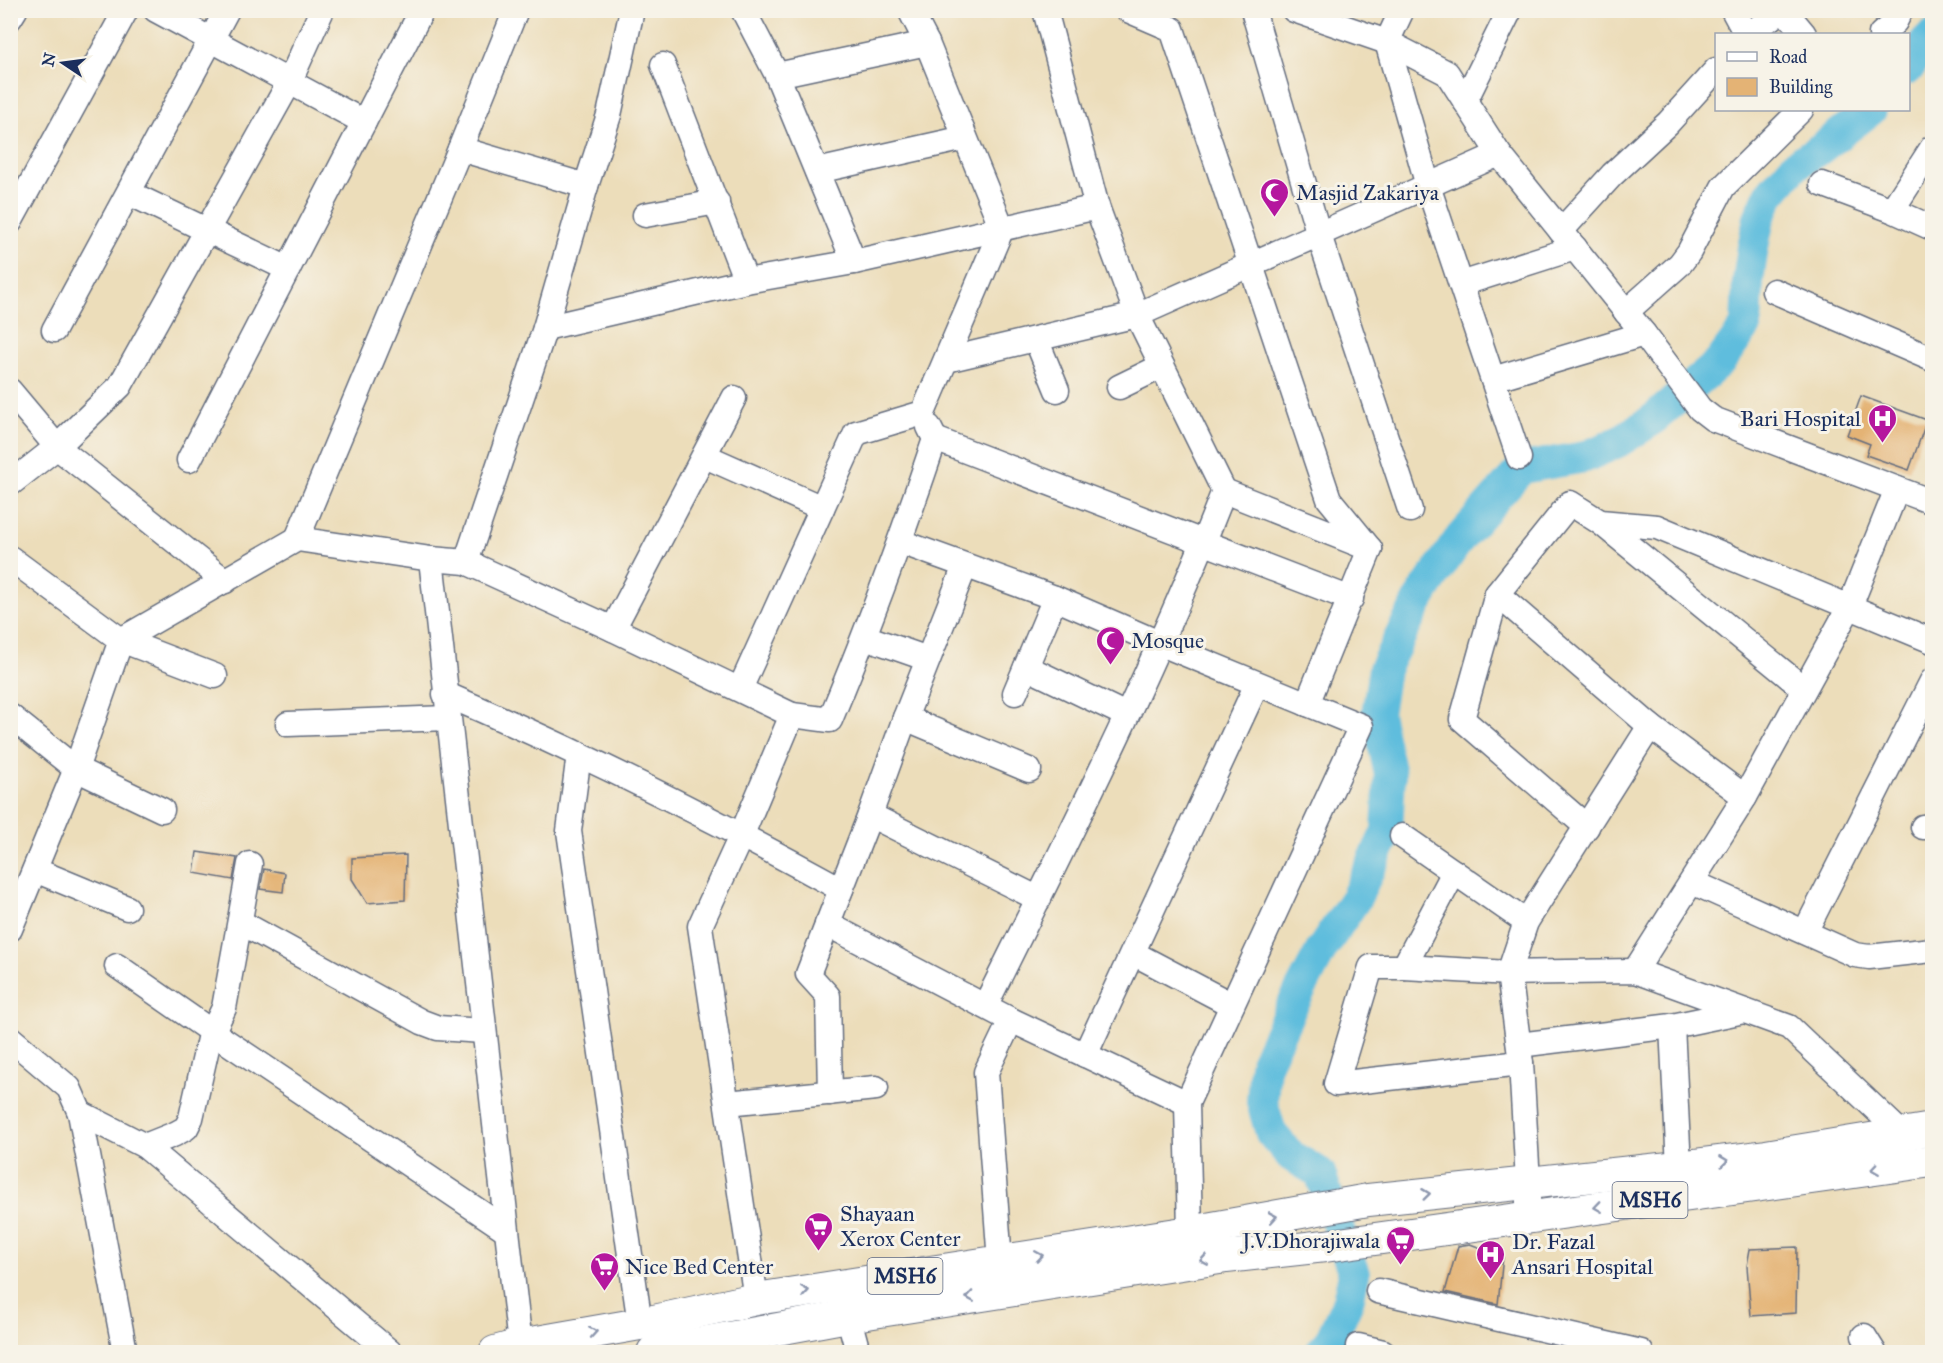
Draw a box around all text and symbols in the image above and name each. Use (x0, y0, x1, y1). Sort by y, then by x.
north arrow (33, 33, 93, 93)
legend (1715, 33, 1910, 111)
text: Road (1769, 46, 1807, 68)
text: N (38, 51, 60, 68)
text: Building (1769, 76, 1833, 99)
mosque icon: Masjid Zakariya (1259, 176, 1291, 218)
place label: Masjid Zakariya (1296, 179, 1440, 206)
hospital icon: Bari Hospital (1866, 402, 1898, 444)
place label: Bari Hospital (1740, 405, 1861, 432)
mosque icon: Mosque (1094, 624, 1126, 666)
place label: Mosque (1131, 627, 1204, 654)
one-way arrow (1719, 1156, 1729, 1168)
one-way arrow (1870, 1162, 1879, 1174)
road number: MSH6 (1612, 1182, 1688, 1218)
one-way arrow (1421, 1188, 1430, 1201)
place label: Shayaan Xerox Center (840, 1200, 961, 1252)
one-way arrow (1594, 1200, 1603, 1212)
supermarket icon: Shayaan Xerox Center (803, 1210, 835, 1252)
one-way arrow (1268, 1211, 1278, 1224)
supermarket icon: J.V.Dhorajiwala (1385, 1224, 1417, 1266)
place label: J.V.Dhorajiwala (1240, 1227, 1381, 1254)
place label: Dr. Fazal Ansari Hospital (1511, 1228, 1653, 1280)
hospital icon: Dr. Fazal Ansari Hospital (1475, 1238, 1507, 1280)
supermarket icon: Nice Bed Center (588, 1250, 620, 1292)
one-way arrow (1035, 1250, 1044, 1262)
place label: Nice Bed Center (625, 1253, 774, 1280)
one-way arrow (1200, 1253, 1210, 1266)
road number: MSH6 (868, 1258, 942, 1294)
one-way arrow (800, 1286, 809, 1298)
one-way arrow (965, 1290, 975, 1302)
one-way arrow (588, 1326, 598, 1339)

